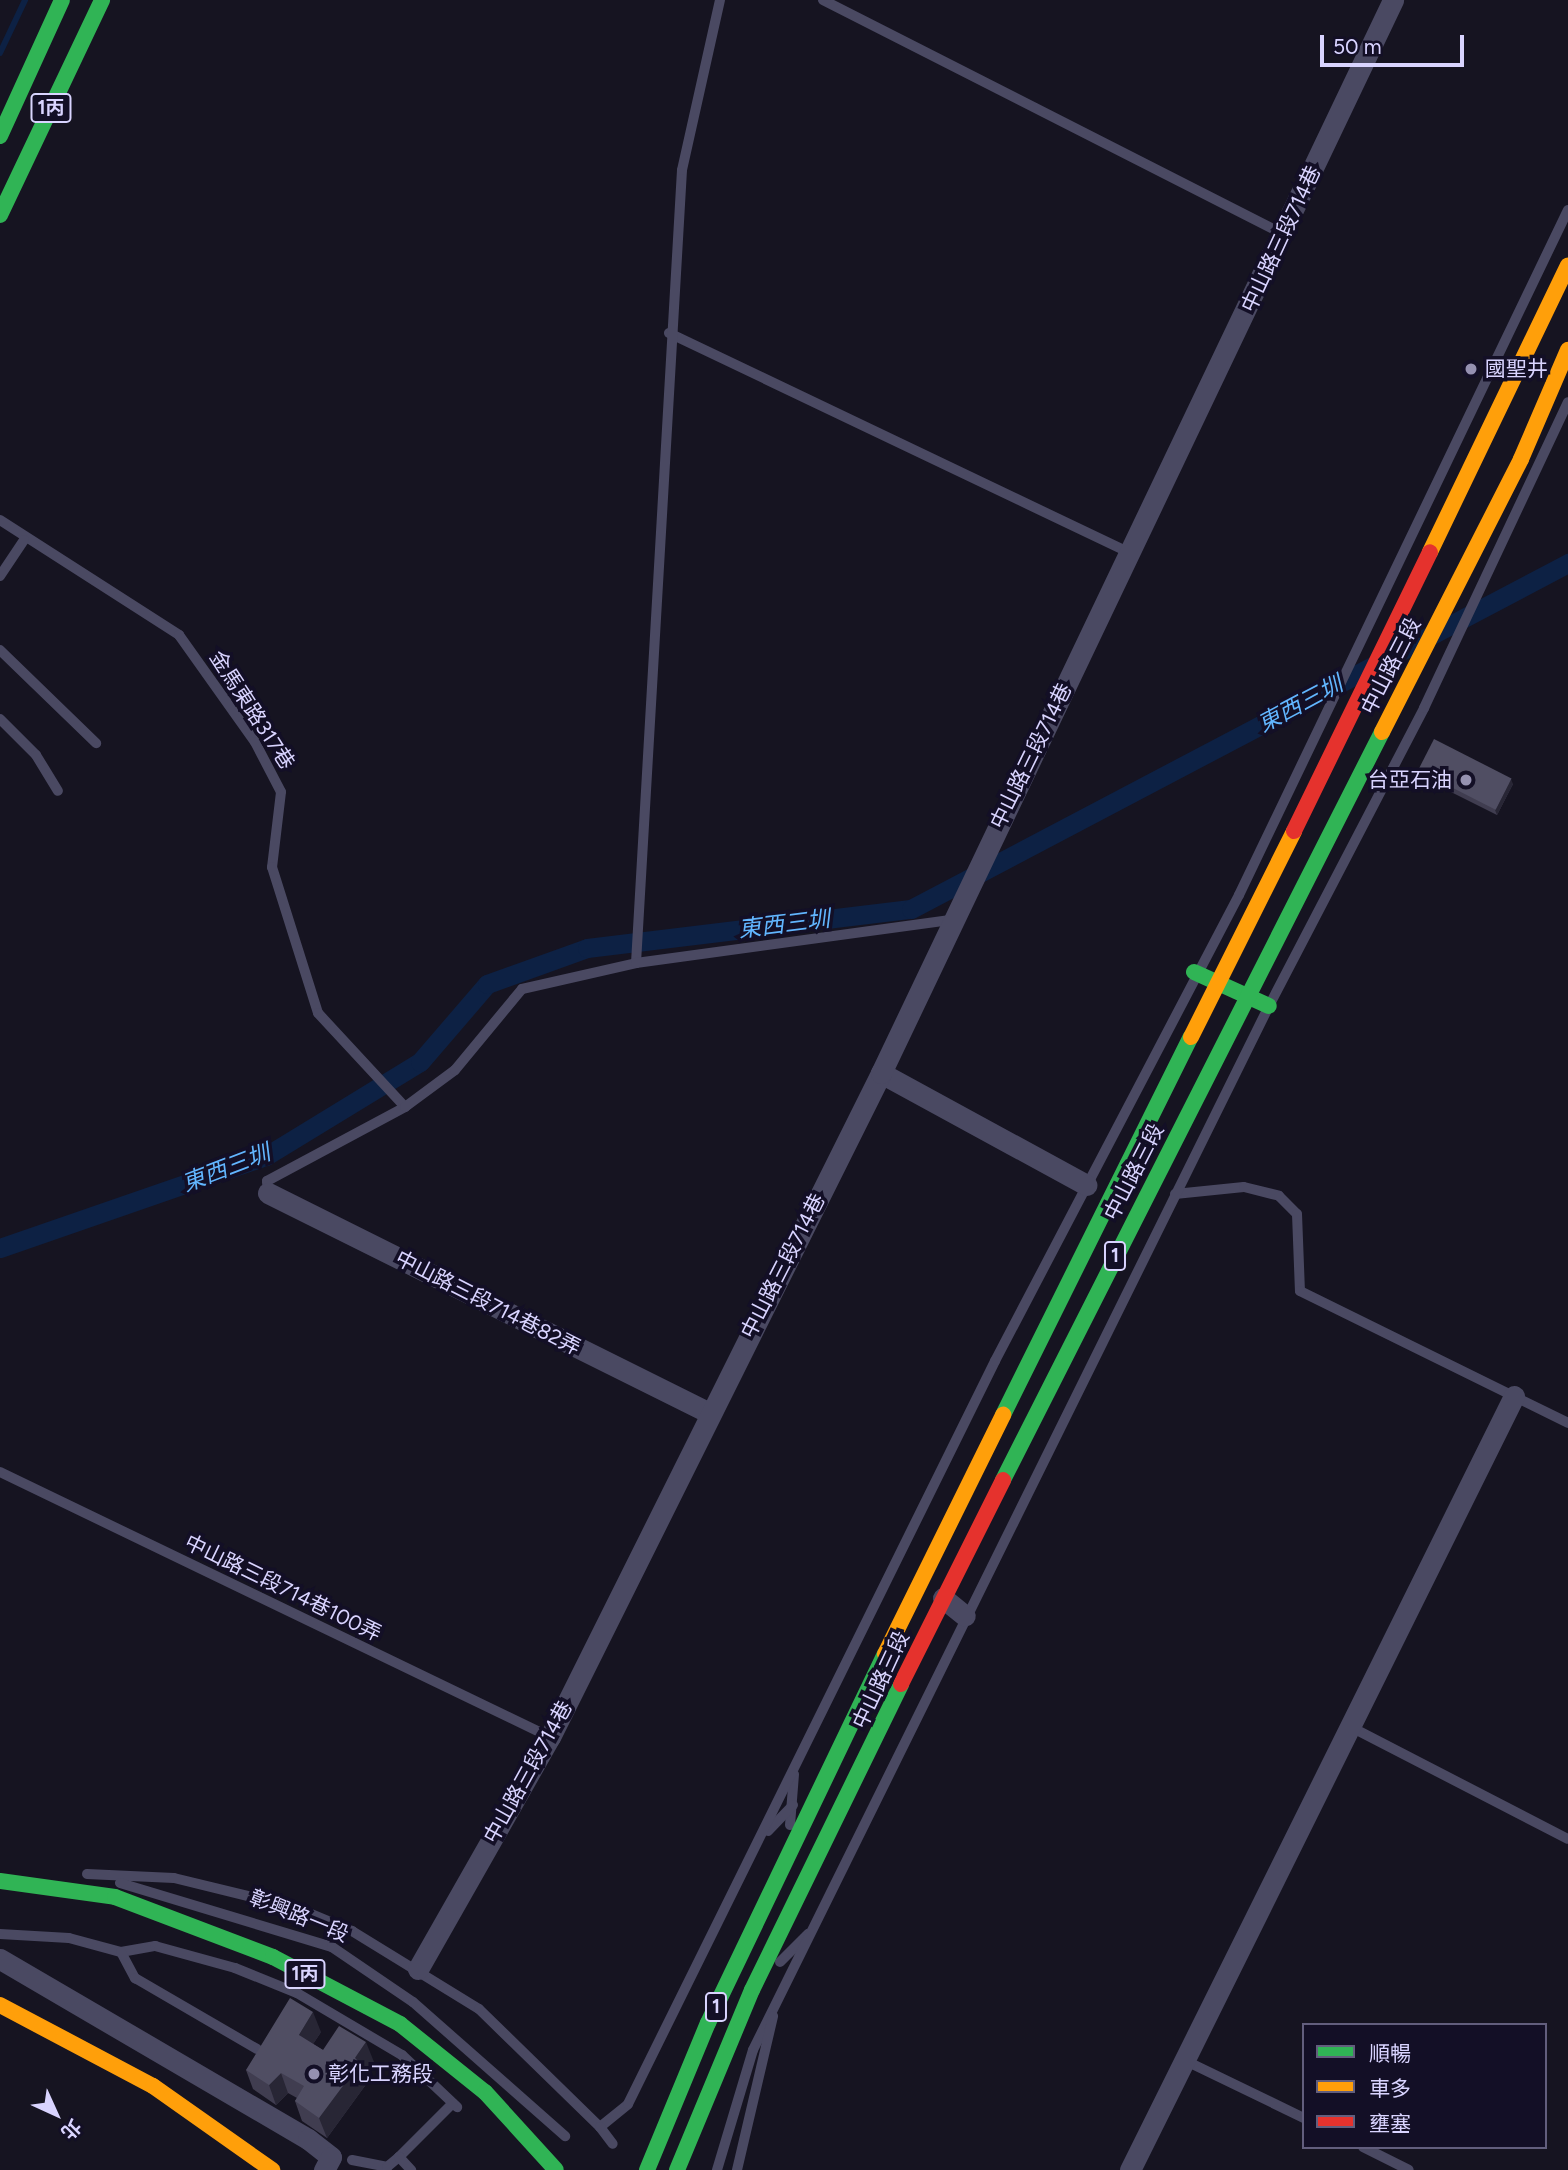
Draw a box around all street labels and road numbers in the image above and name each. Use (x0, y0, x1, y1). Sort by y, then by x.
road number: 1丙 (30, 92, 72, 124)
street label: 中山路三段714巷 (1236, 162, 1326, 316)
street label: 中山路三段 (1356, 614, 1426, 718)
street label: 金馬東路317巷 (204, 646, 300, 774)
street label: 中山路三段714巷 (985, 679, 1077, 833)
street label: 中山路三段 (1099, 1120, 1169, 1224)
street label: 中山路三段714巷 (736, 1189, 830, 1343)
road number: 1 (1103, 1240, 1127, 1272)
street label: 中山路三段714巷82弄 (391, 1245, 585, 1361)
street label: 中山路三段714巷100弄 (181, 1529, 385, 1647)
street label: 中山路三段 (847, 1627, 915, 1733)
street label: 中山路三段714巷 (478, 1696, 578, 1848)
street label: 彰興路一段 (246, 1885, 352, 1947)
road number: 1丙 (284, 1958, 326, 1990)
road number: 1 (704, 1992, 728, 2022)

